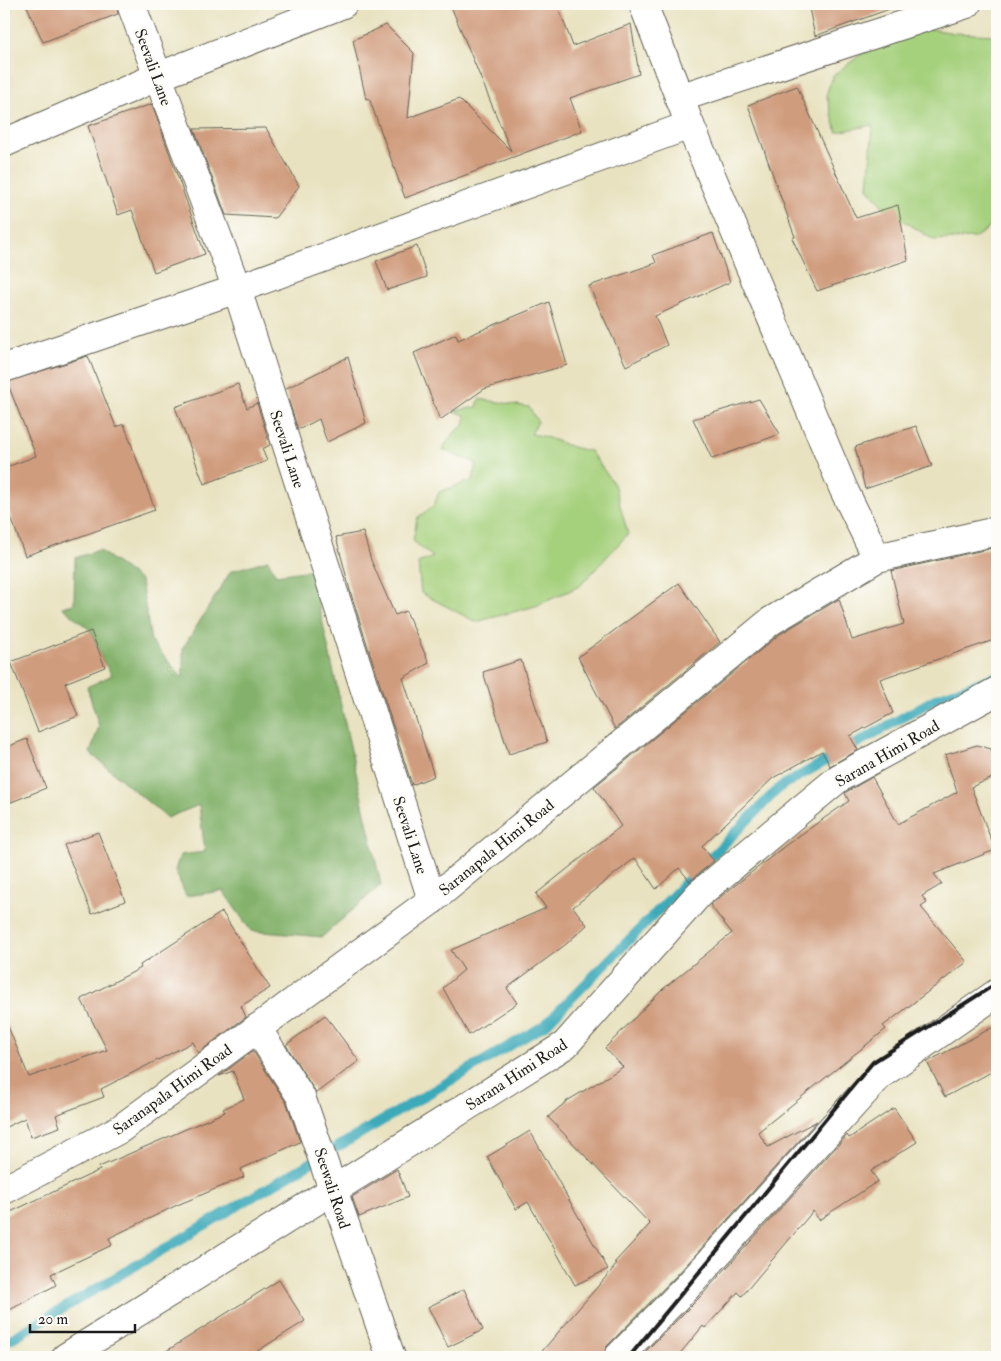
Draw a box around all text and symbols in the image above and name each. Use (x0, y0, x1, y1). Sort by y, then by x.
street label: Seevali Lane (130, 26, 176, 109)
street label: Seevali Lane (265, 408, 309, 491)
street label: Sarana Himi Road (832, 716, 943, 792)
street label: Seevali Lane (388, 794, 432, 877)
street label: Saranapala Himi Road (435, 795, 559, 901)
street label: Sarana Himi Road (462, 1035, 571, 1115)
street label: Saranapala Himi Road (109, 1040, 237, 1141)
street label: Seewali Road (310, 1145, 355, 1231)
scale bar (30, 1301, 135, 1333)
text: 20 m (38, 1310, 68, 1329)

